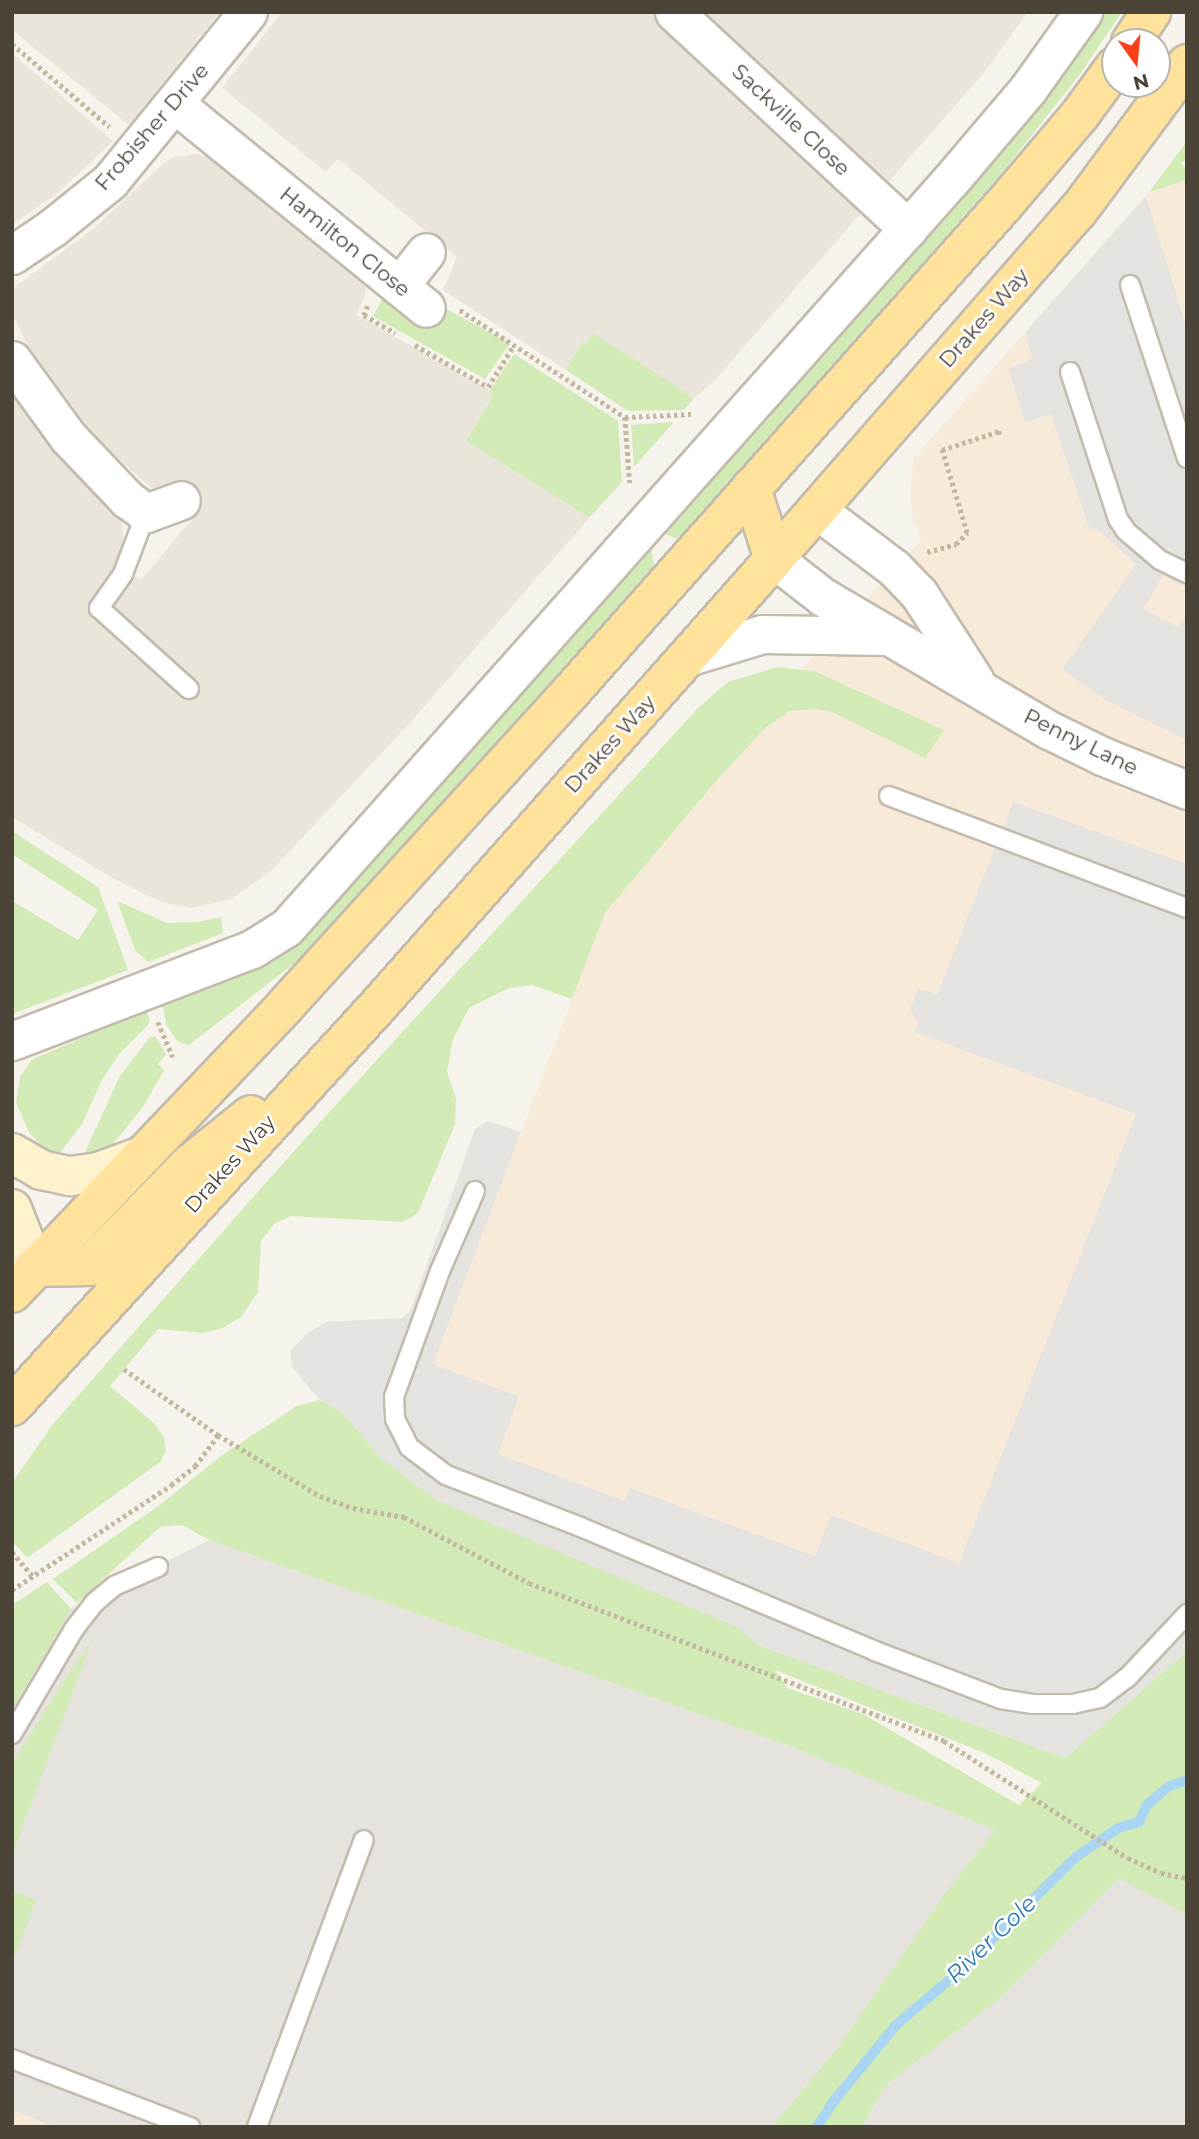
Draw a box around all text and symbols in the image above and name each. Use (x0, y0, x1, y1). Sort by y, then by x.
north arrow (1101, 28, 1171, 98)
street label: Frobisher Drive (90, 58, 214, 196)
street label: Sackville Close (727, 59, 855, 181)
text: N (1131, 69, 1151, 95)
street label: Hamilton Close (275, 182, 415, 302)
street label: Drakes Way (934, 263, 1034, 373)
street label: Drakes Way (559, 690, 661, 798)
street label: Penny Lane (1020, 703, 1142, 781)
street label: Drakes Way (179, 1110, 281, 1218)
water label: River Cole (940, 1889, 1042, 1989)

